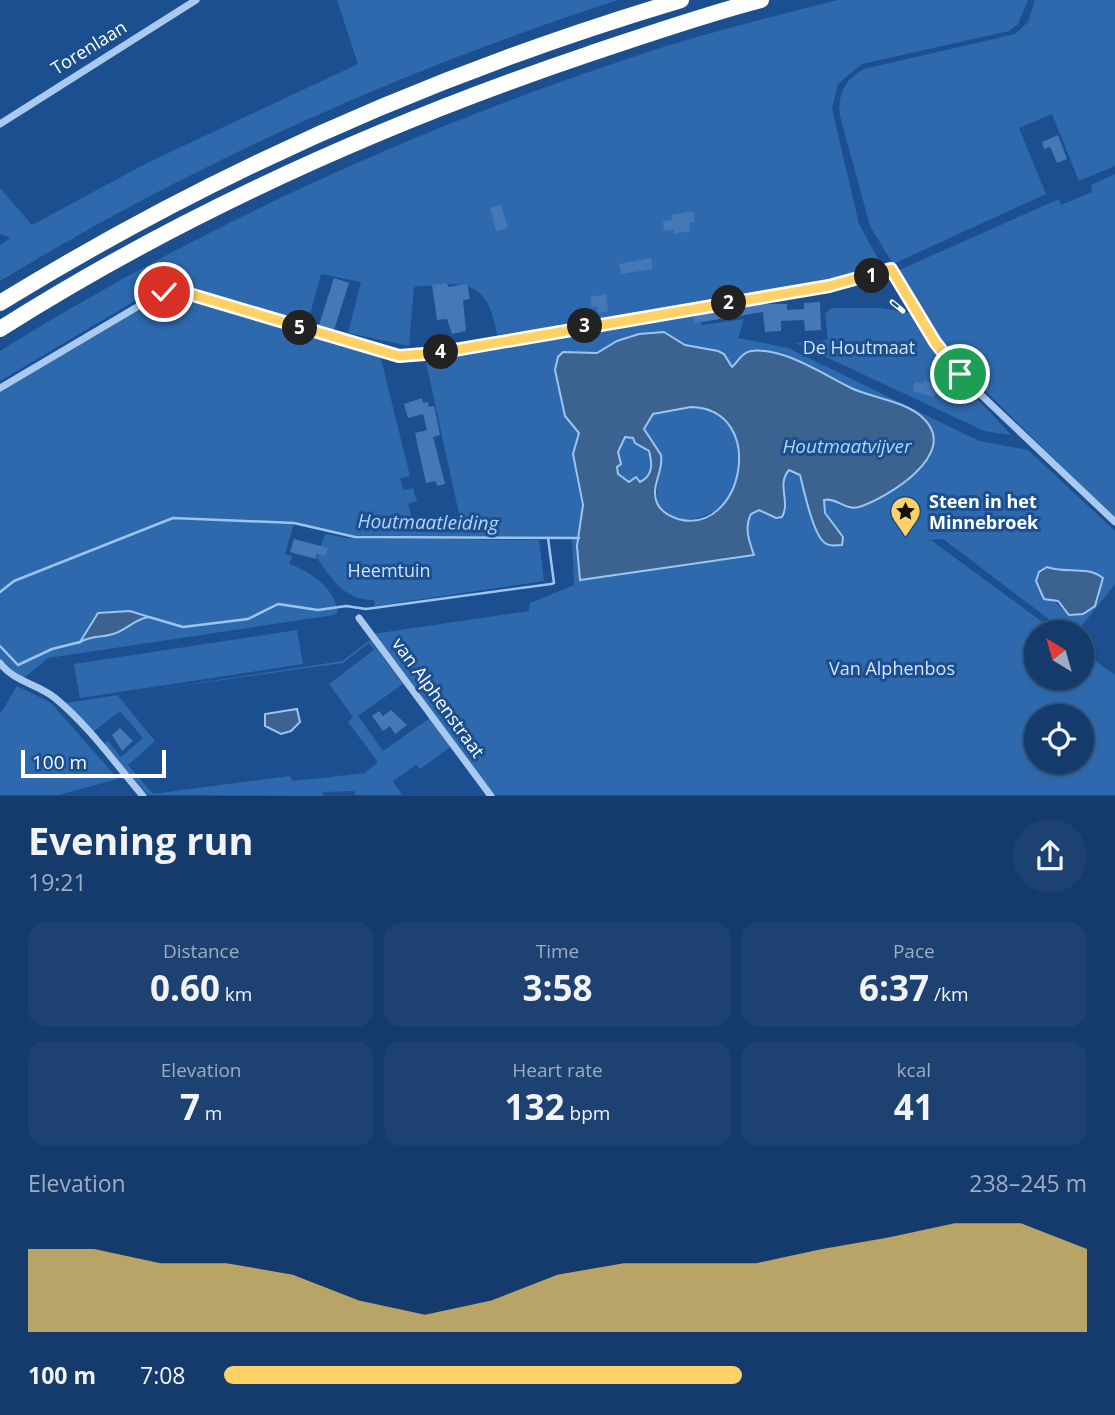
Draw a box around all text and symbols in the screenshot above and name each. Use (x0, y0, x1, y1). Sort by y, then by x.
street label: Torenlaan (46, 14, 131, 80)
pin: 1 (854, 258, 890, 294)
pin (134, 262, 194, 322)
text: 1 (866, 262, 877, 288)
icon: check (145, 273, 183, 311)
pin: 2 (712, 286, 746, 320)
text: 2 (723, 289, 734, 315)
pin: 3 (568, 308, 602, 344)
pin: 5 (282, 310, 318, 346)
text: 3 (579, 312, 590, 338)
text: 5 (294, 314, 305, 340)
pin: 4 (424, 334, 458, 370)
park label: De Houtmaat (803, 335, 915, 359)
text: 4 (435, 338, 446, 364)
pin (930, 344, 990, 404)
icon: arrive (941, 355, 979, 393)
water label: Houtmaatvijver (782, 433, 913, 459)
place label: Steen in het Minnebroek (929, 489, 1039, 534)
place icon: Steen in het Minnebroek (889, 495, 923, 539)
water label: Houtmaatleiding (357, 508, 500, 536)
park label: Heemtuin (347, 558, 431, 582)
north arrow (1024, 620, 1094, 690)
map controls (1024, 620, 1094, 774)
street label: van Alphenstraat (387, 633, 490, 762)
park label: Van Alphenbos (829, 656, 955, 680)
button: locate (1024, 704, 1094, 774)
scale bar (21, 746, 166, 778)
text: 100 m (32, 749, 87, 775)
text: Evening run (28, 814, 253, 866)
button: share (1013, 819, 1087, 893)
text: 19:21 (28, 866, 87, 898)
text: Distance (163, 938, 239, 964)
text: Time (536, 938, 579, 964)
text: Pace (893, 938, 935, 964)
text: 0.60 (150, 964, 220, 1011)
text: 3:58 (522, 964, 593, 1011)
text: 6:37 (859, 964, 929, 1011)
text: km (220, 981, 252, 1007)
text: /km (929, 981, 969, 1007)
text: Elevation (161, 1057, 242, 1083)
text: Heart rate (512, 1057, 603, 1083)
text: kcal (897, 1057, 931, 1083)
text: 7 (180, 1083, 200, 1130)
text: 132 (505, 1083, 565, 1130)
text: 41 (894, 1083, 934, 1130)
text: m (200, 1100, 222, 1126)
text: bpm (565, 1100, 610, 1126)
text: Elevation (28, 1167, 126, 1199)
text: 238–245 m (969, 1167, 1087, 1199)
text: 100 m (28, 1359, 96, 1391)
text: 7:08 (140, 1359, 186, 1391)

